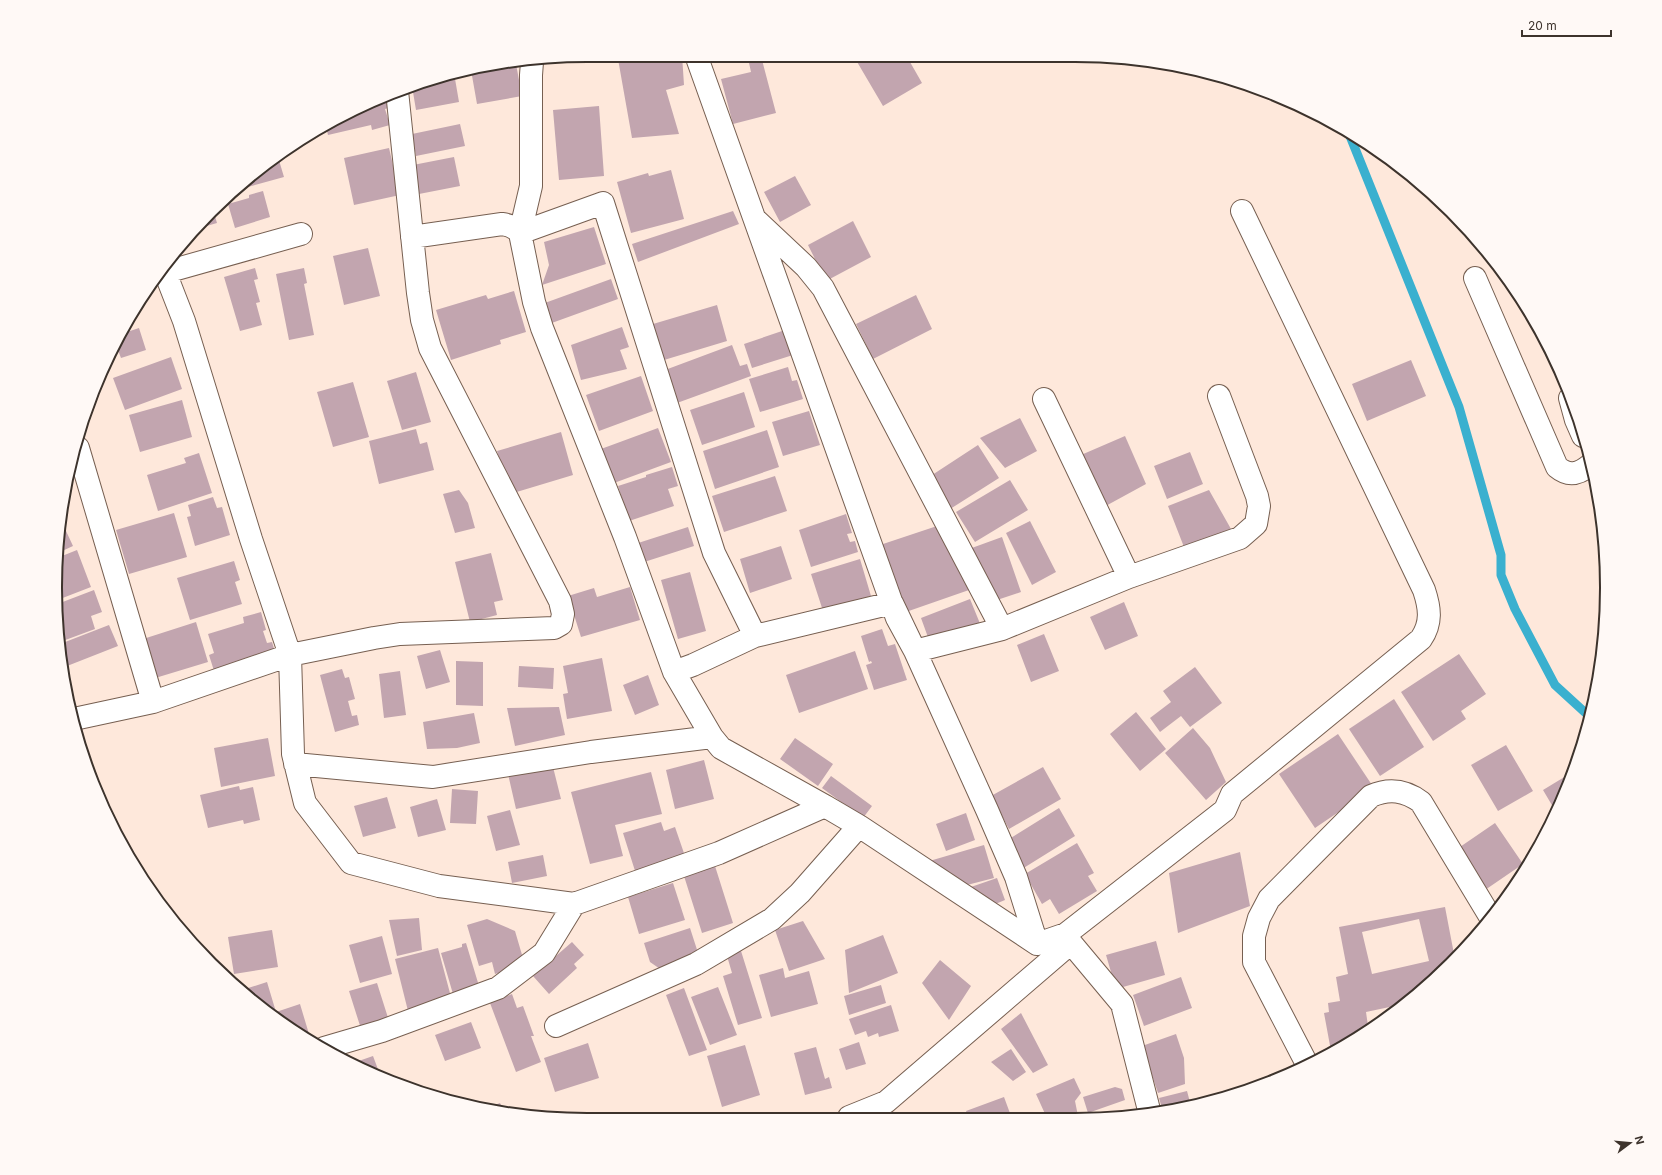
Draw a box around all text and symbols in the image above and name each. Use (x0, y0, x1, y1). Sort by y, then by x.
scale bar (1522, 12, 1611, 38)
text: 20 m (1528, 18, 1557, 33)
north arrow (1610, 1123, 1650, 1163)
text: N (1632, 1134, 1647, 1146)

